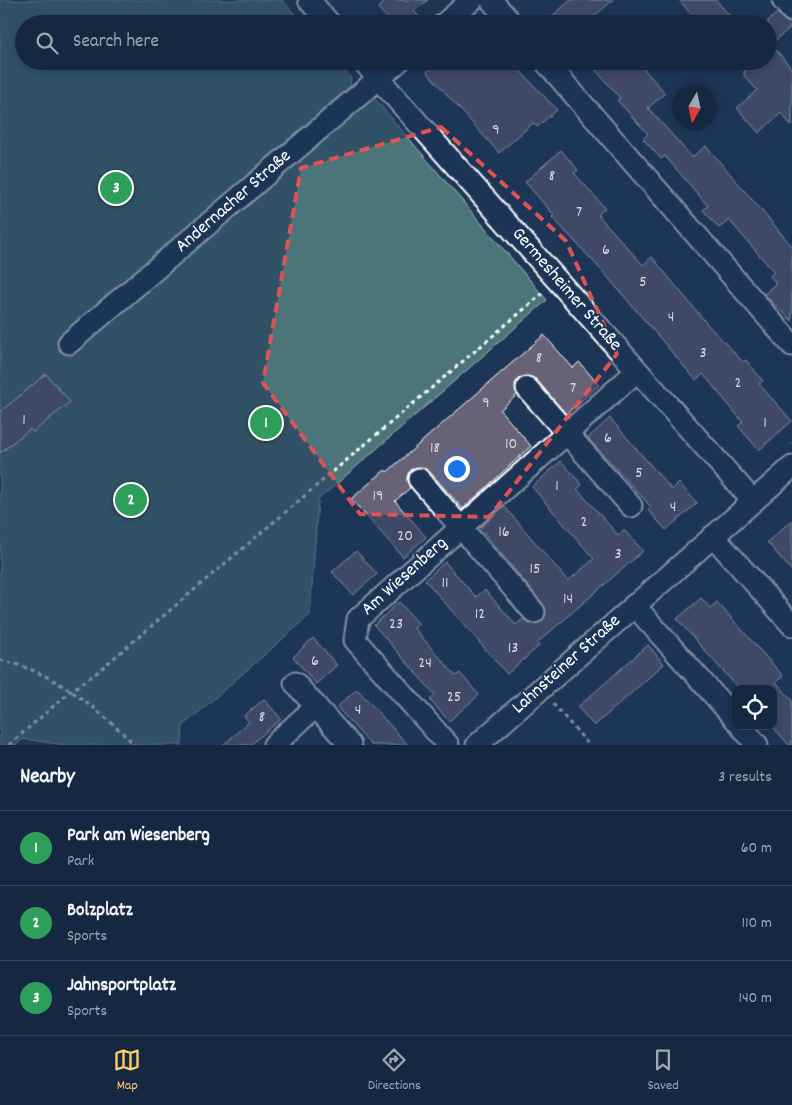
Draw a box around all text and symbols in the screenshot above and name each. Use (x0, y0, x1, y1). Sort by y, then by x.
search box (15, 15, 777, 70)
icon: search (33, 29, 61, 57)
text: Search here (73, 29, 159, 56)
north arrow (672, 85, 717, 130)
house number: 9 (492, 119, 500, 142)
street label: Andernacher Straße (170, 144, 298, 260)
house number: 8 (549, 165, 555, 188)
pin: 3 (100, 169, 132, 207)
house number: 7 (576, 201, 582, 224)
street label: Germesheimer Straße (504, 222, 628, 358)
house number: 6 (602, 239, 610, 262)
house number: 5 (639, 271, 647, 294)
house number: 4 (668, 306, 674, 329)
house number: 3 (699, 342, 707, 365)
house number: 8 (536, 347, 542, 370)
house number: 2 (735, 372, 742, 395)
house number: 7 (570, 377, 576, 400)
house number: 9 (482, 392, 490, 415)
pin: 1 (250, 404, 282, 442)
house number: 1 (22, 409, 26, 432)
house number: 1 (763, 412, 767, 435)
house number: 6 (604, 427, 612, 450)
house number: 10 (505, 433, 517, 456)
house number: 18 (430, 437, 440, 460)
your location (444, 456, 470, 482)
house number: 5 (635, 462, 643, 485)
house number: 1 (555, 475, 559, 498)
pin: 2 (115, 481, 147, 519)
house number: 19 (373, 485, 383, 508)
house number: 4 (670, 496, 676, 519)
house number: 2 (581, 511, 588, 534)
house number: 16 (498, 521, 510, 544)
house number: 20 (397, 525, 413, 548)
street label: Am Wiesenberg (356, 531, 454, 623)
house number: 3 (614, 543, 622, 566)
house number: 15 (530, 558, 540, 581)
house number: 11 (441, 572, 449, 595)
house number: 14 (563, 588, 573, 611)
house number: 12 (475, 603, 485, 626)
street label: Lahnsteiner Straße (507, 609, 627, 721)
house number: 23 (389, 613, 403, 636)
house number: 13 (508, 637, 518, 660)
house number: 6 (311, 650, 319, 673)
house number: 24 (418, 652, 432, 675)
map controls (732, 685, 777, 730)
button: locate (732, 685, 777, 730)
house number: 25 (447, 686, 461, 709)
house number: 4 (355, 699, 361, 722)
house number: 8 (259, 706, 265, 729)
text: Nearby (20, 763, 75, 793)
text: 3 results (718, 766, 772, 789)
text: Park am Wiesenberg (67, 823, 210, 850)
text: 1 (34, 837, 38, 860)
text: 60 m (741, 837, 772, 860)
text: Park (67, 850, 94, 873)
text: Bolzplatz (67, 898, 133, 925)
text: 2 (33, 912, 40, 935)
text: 110 m (742, 912, 772, 935)
text: Sports (67, 925, 107, 948)
text: Jahnsportplatz (67, 973, 176, 1000)
text: 3 (32, 987, 40, 1010)
text: 140 m (738, 987, 772, 1010)
text: Sports (67, 1000, 107, 1023)
tab: Map (113, 1046, 141, 1096)
tab: Directions (368, 1046, 421, 1096)
tab: Saved (647, 1046, 679, 1096)

